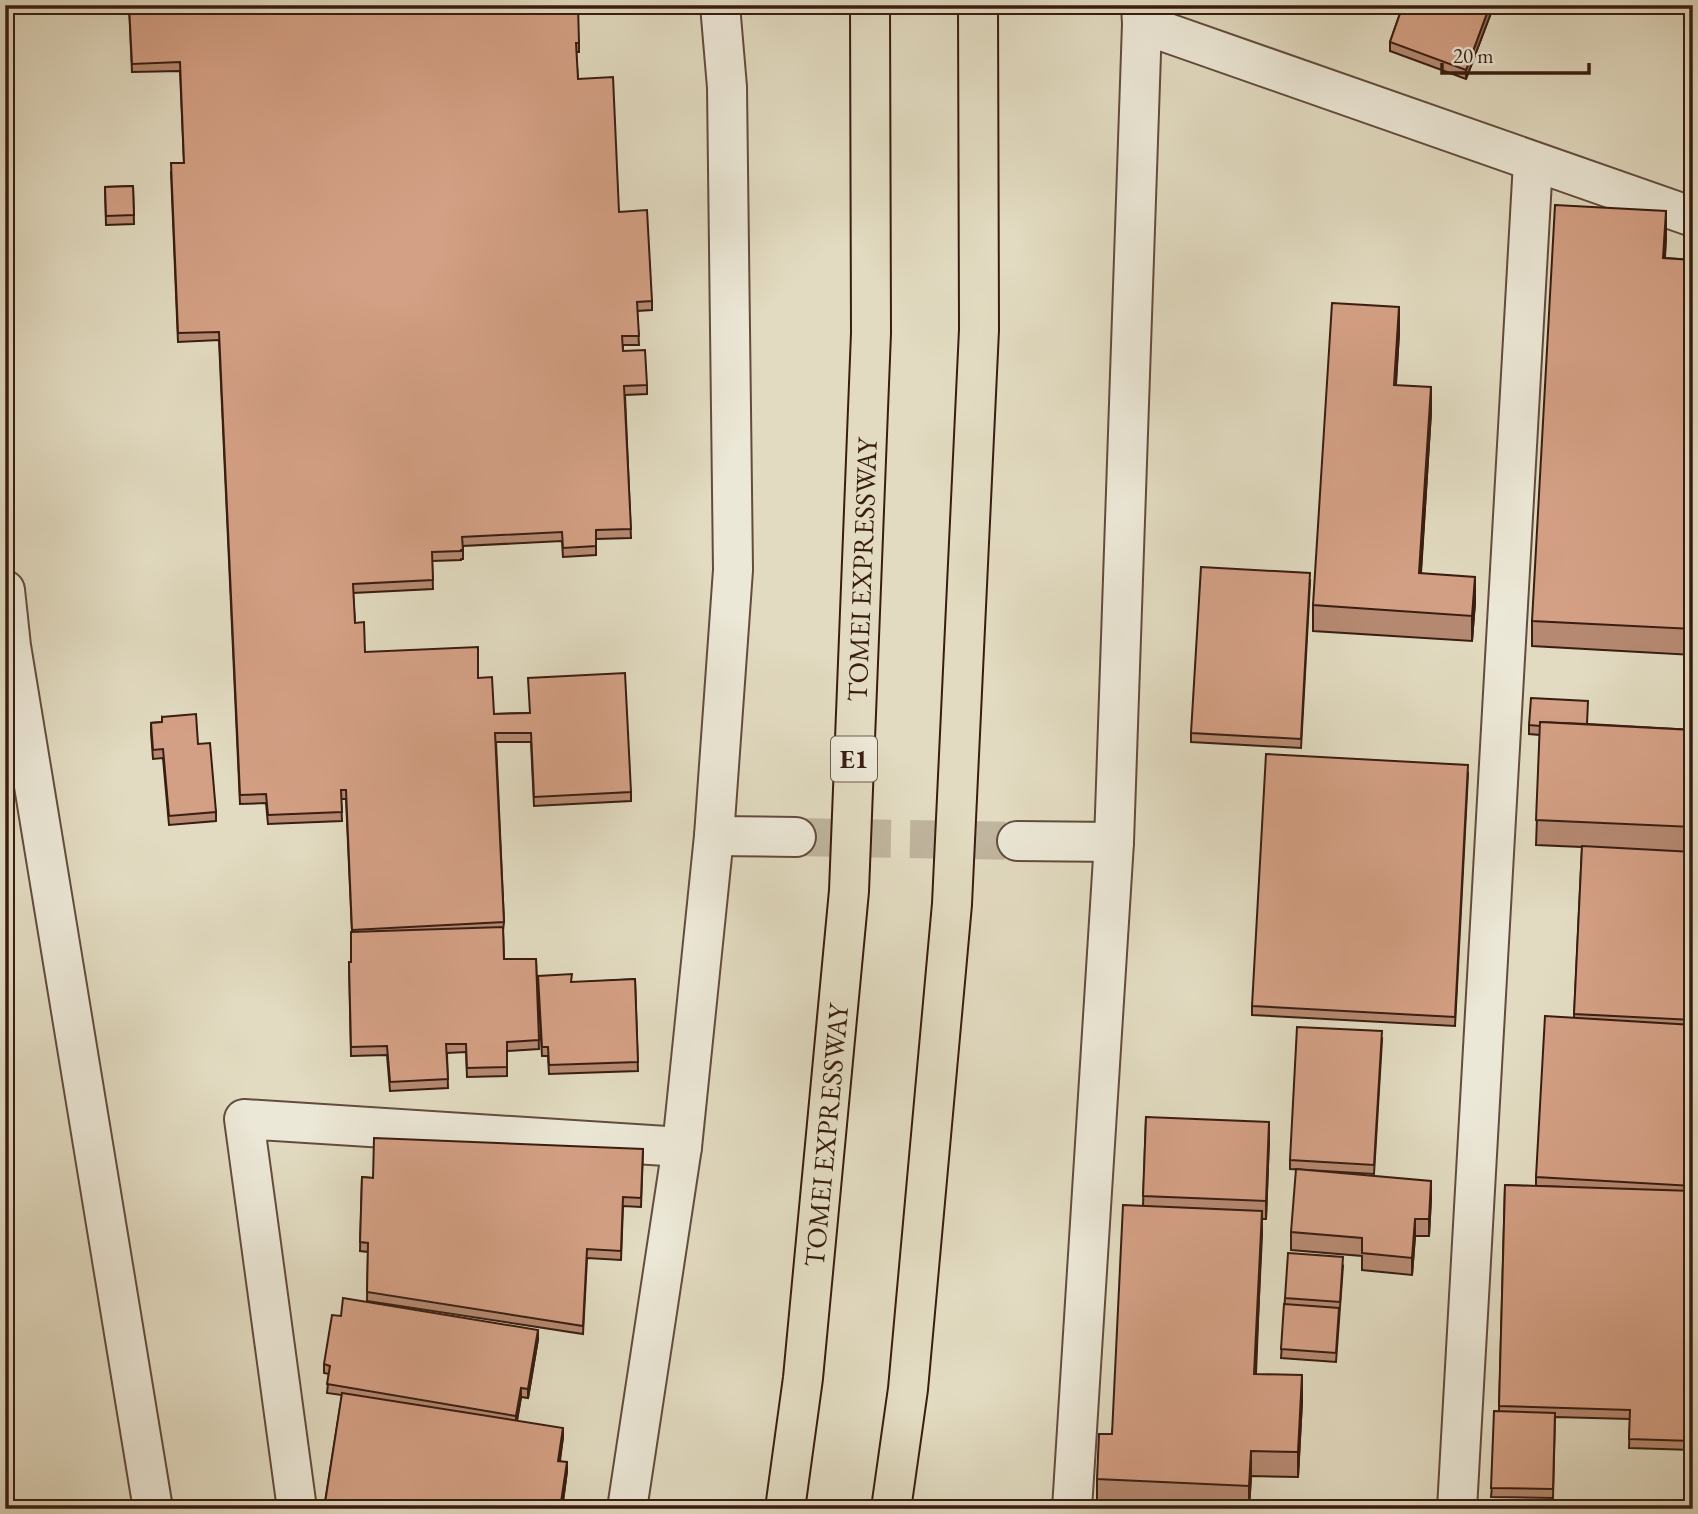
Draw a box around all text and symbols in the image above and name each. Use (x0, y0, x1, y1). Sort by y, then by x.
scale bar (1442, 32, 1590, 76)
text: 20 m (1453, 42, 1494, 69)
street label: TOMEI EXPRESSWAY (838, 435, 885, 702)
road number: E1 (831, 736, 877, 782)
street label: TOMEI EXPRESSWAY (796, 1000, 856, 1268)

